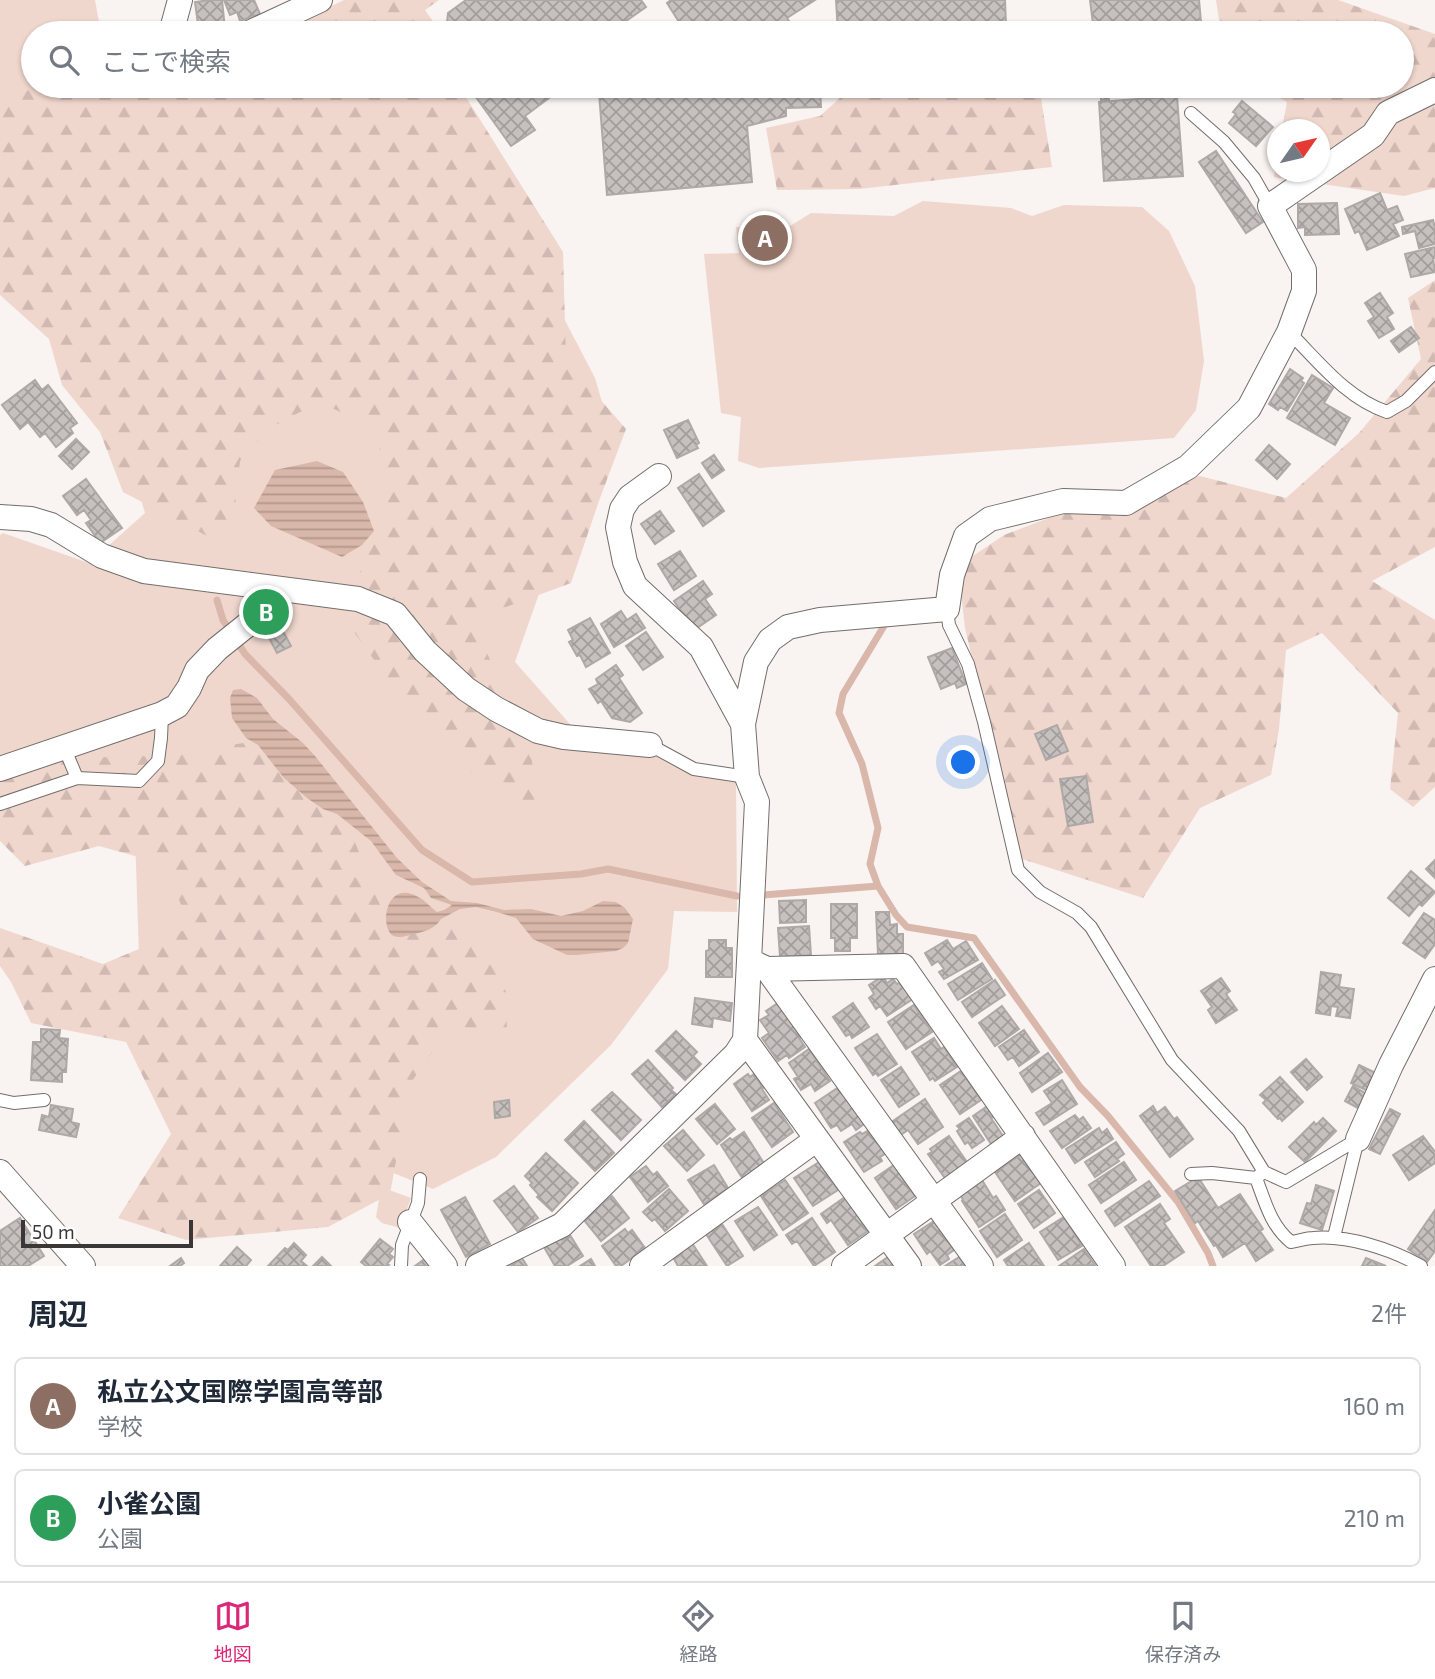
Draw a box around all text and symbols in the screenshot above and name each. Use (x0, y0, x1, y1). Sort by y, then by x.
search box (21, 21, 1414, 98)
icon: search (45, 41, 83, 79)
text: ここで検索 (101, 45, 231, 76)
north arrow (1267, 119, 1330, 182)
pin: A (742, 212, 788, 264)
pin: B (243, 586, 289, 638)
your location (946, 745, 980, 779)
scale bar (21, 1217, 192, 1249)
text: 50 m (32, 1220, 75, 1243)
text: 周辺 (28, 1295, 88, 1331)
text: 2件 (1371, 1299, 1407, 1327)
text: 私立公文国際学園高等部 (97, 1375, 383, 1406)
text: A (45, 1392, 61, 1420)
text: 160 m (1344, 1392, 1405, 1420)
text: 学校 (97, 1412, 143, 1440)
text: 小雀公園 (97, 1487, 201, 1518)
text: B (46, 1504, 60, 1532)
text: 210 m (1344, 1504, 1405, 1532)
text: 公園 (97, 1524, 143, 1552)
tab: 地図 (214, 1597, 252, 1666)
tab: 経路 (679, 1597, 717, 1666)
tab: 保存済み (1145, 1597, 1221, 1666)

